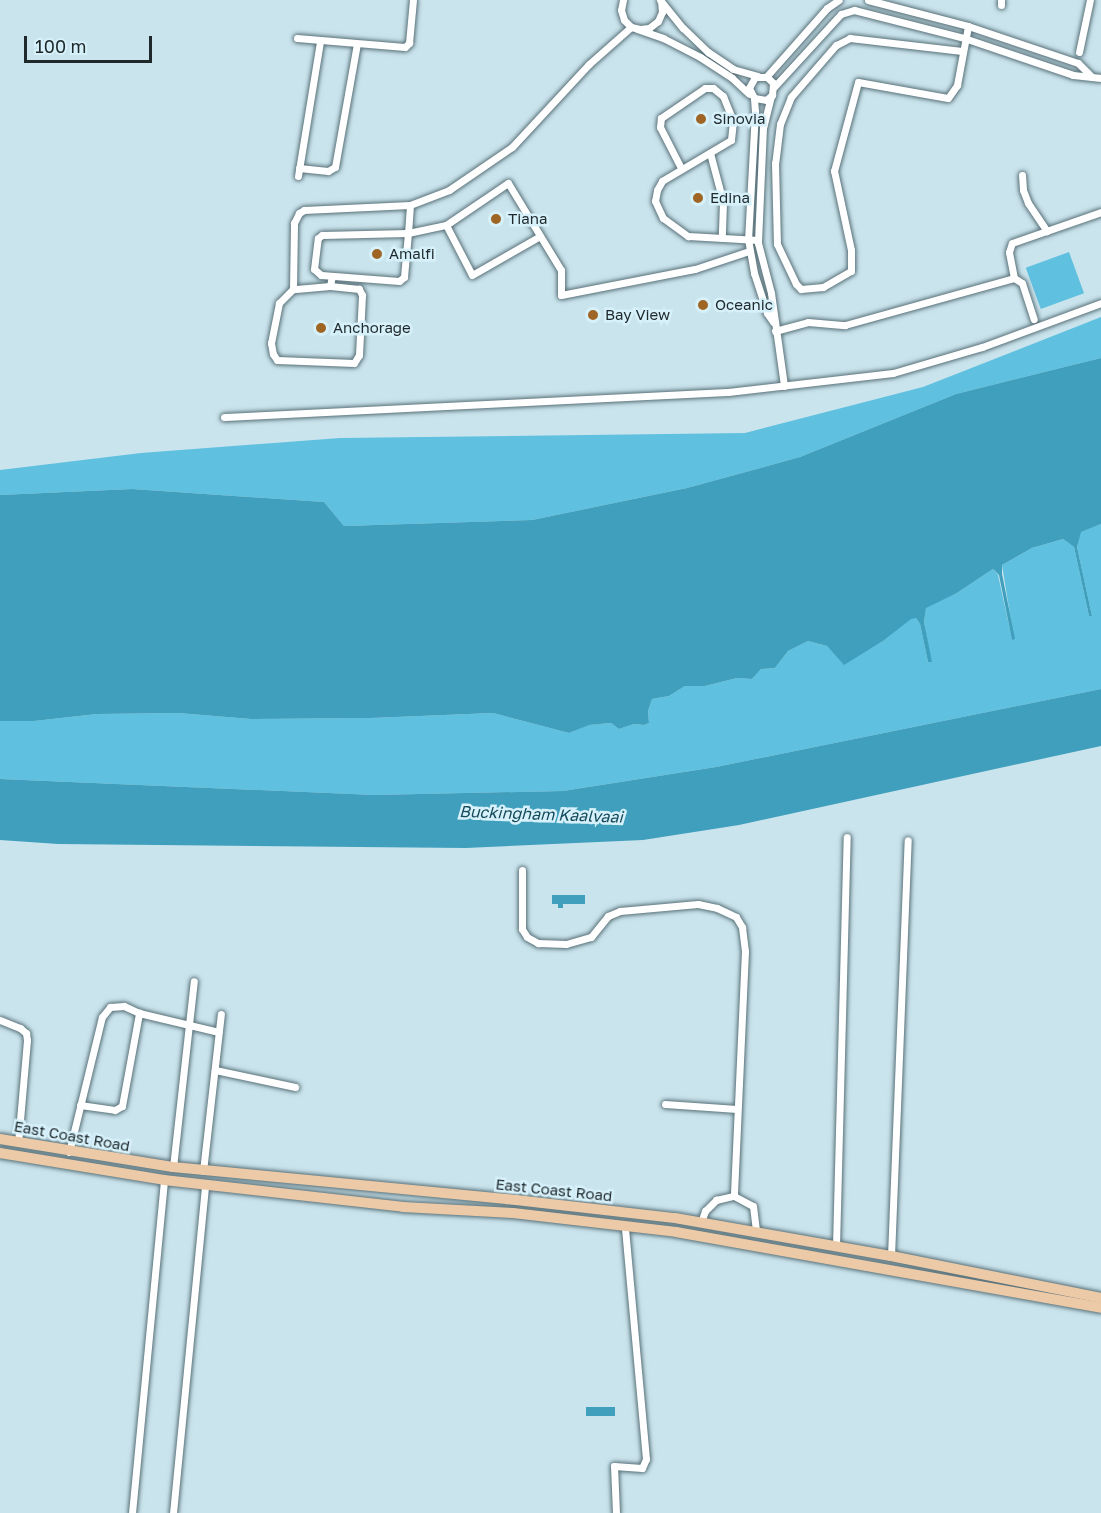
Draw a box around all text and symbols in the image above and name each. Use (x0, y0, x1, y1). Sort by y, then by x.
scale bar (27, 24, 154, 62)
text: 100 m (35, 35, 86, 57)
place label: Sinovia (713, 110, 765, 128)
marker: Sinovia (694, 112, 708, 126)
place label: Edina (710, 189, 750, 207)
marker: Edina (691, 191, 705, 205)
place label: Tiana (508, 210, 547, 228)
marker: Tiana (489, 212, 503, 226)
place label: Amalfi (389, 245, 435, 263)
marker: Amalfi (370, 247, 384, 261)
place label: Oceanic (715, 296, 773, 314)
marker: Oceanic (696, 298, 710, 312)
place label: Bay View (605, 306, 670, 324)
marker: Bay View (586, 308, 600, 322)
place label: Anchorage (333, 319, 411, 337)
marker: Anchorage (314, 321, 328, 335)
water label: Buckingham Kaalvaai (459, 802, 623, 826)
street label: East Coast Road (13, 1117, 131, 1155)
street label: East Coast Road (495, 1175, 613, 1205)

